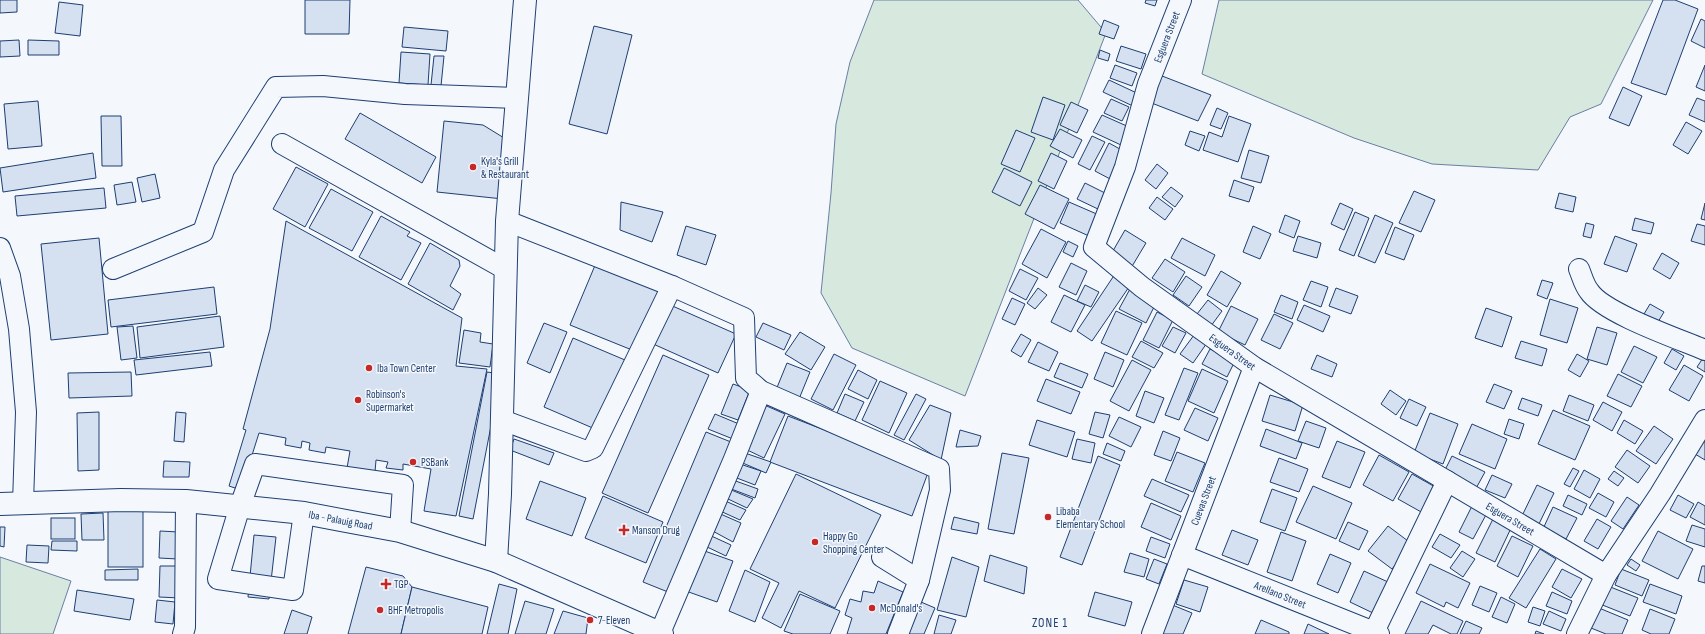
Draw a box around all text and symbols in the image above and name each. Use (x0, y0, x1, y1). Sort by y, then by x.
street label: Esguera Street (1151, 9, 1183, 65)
place label: Kyla's Grill & Restaurant (481, 155, 530, 181)
marker: Kyla's Grill & Restaurant (468, 162, 478, 172)
street label: Esguera Street (1207, 331, 1259, 373)
place label: Iba Town Center (377, 362, 436, 375)
marker: Iba Town Center (364, 363, 374, 373)
place label: Robinson's Supermarket (366, 388, 414, 414)
marker: Robinson's Supermarket (353, 395, 363, 405)
place label: PSBank (421, 456, 449, 469)
marker: PSBank (408, 457, 418, 467)
street label: Cuevas Street (1188, 473, 1219, 527)
street label: Esguera Street (1484, 499, 1537, 538)
place label: Libaba Elementary School (1056, 505, 1125, 531)
street label: Iba - Palauig Road (308, 508, 374, 532)
marker: Libaba Elementary School (1043, 512, 1053, 522)
place label: Manson Drug (632, 524, 681, 537)
marker: Manson Drug (619, 525, 629, 535)
place label: Happy Go Shopping Center (823, 530, 884, 556)
marker: Happy Go Shopping Center (810, 537, 820, 547)
place label: TGP (394, 578, 409, 591)
street label: Arellano Street (1252, 578, 1309, 611)
marker: TGP (381, 579, 391, 589)
place label: McDonald's (880, 602, 922, 615)
marker: McDonald's (867, 603, 877, 613)
place label: BHF Metropolis (388, 604, 444, 617)
marker: BHF Metropolis (375, 605, 385, 615)
place label: 7-Eleven (598, 614, 630, 627)
marker: 7-Eleven (585, 615, 595, 625)
district label: ZONE 1 (1032, 615, 1068, 631)

